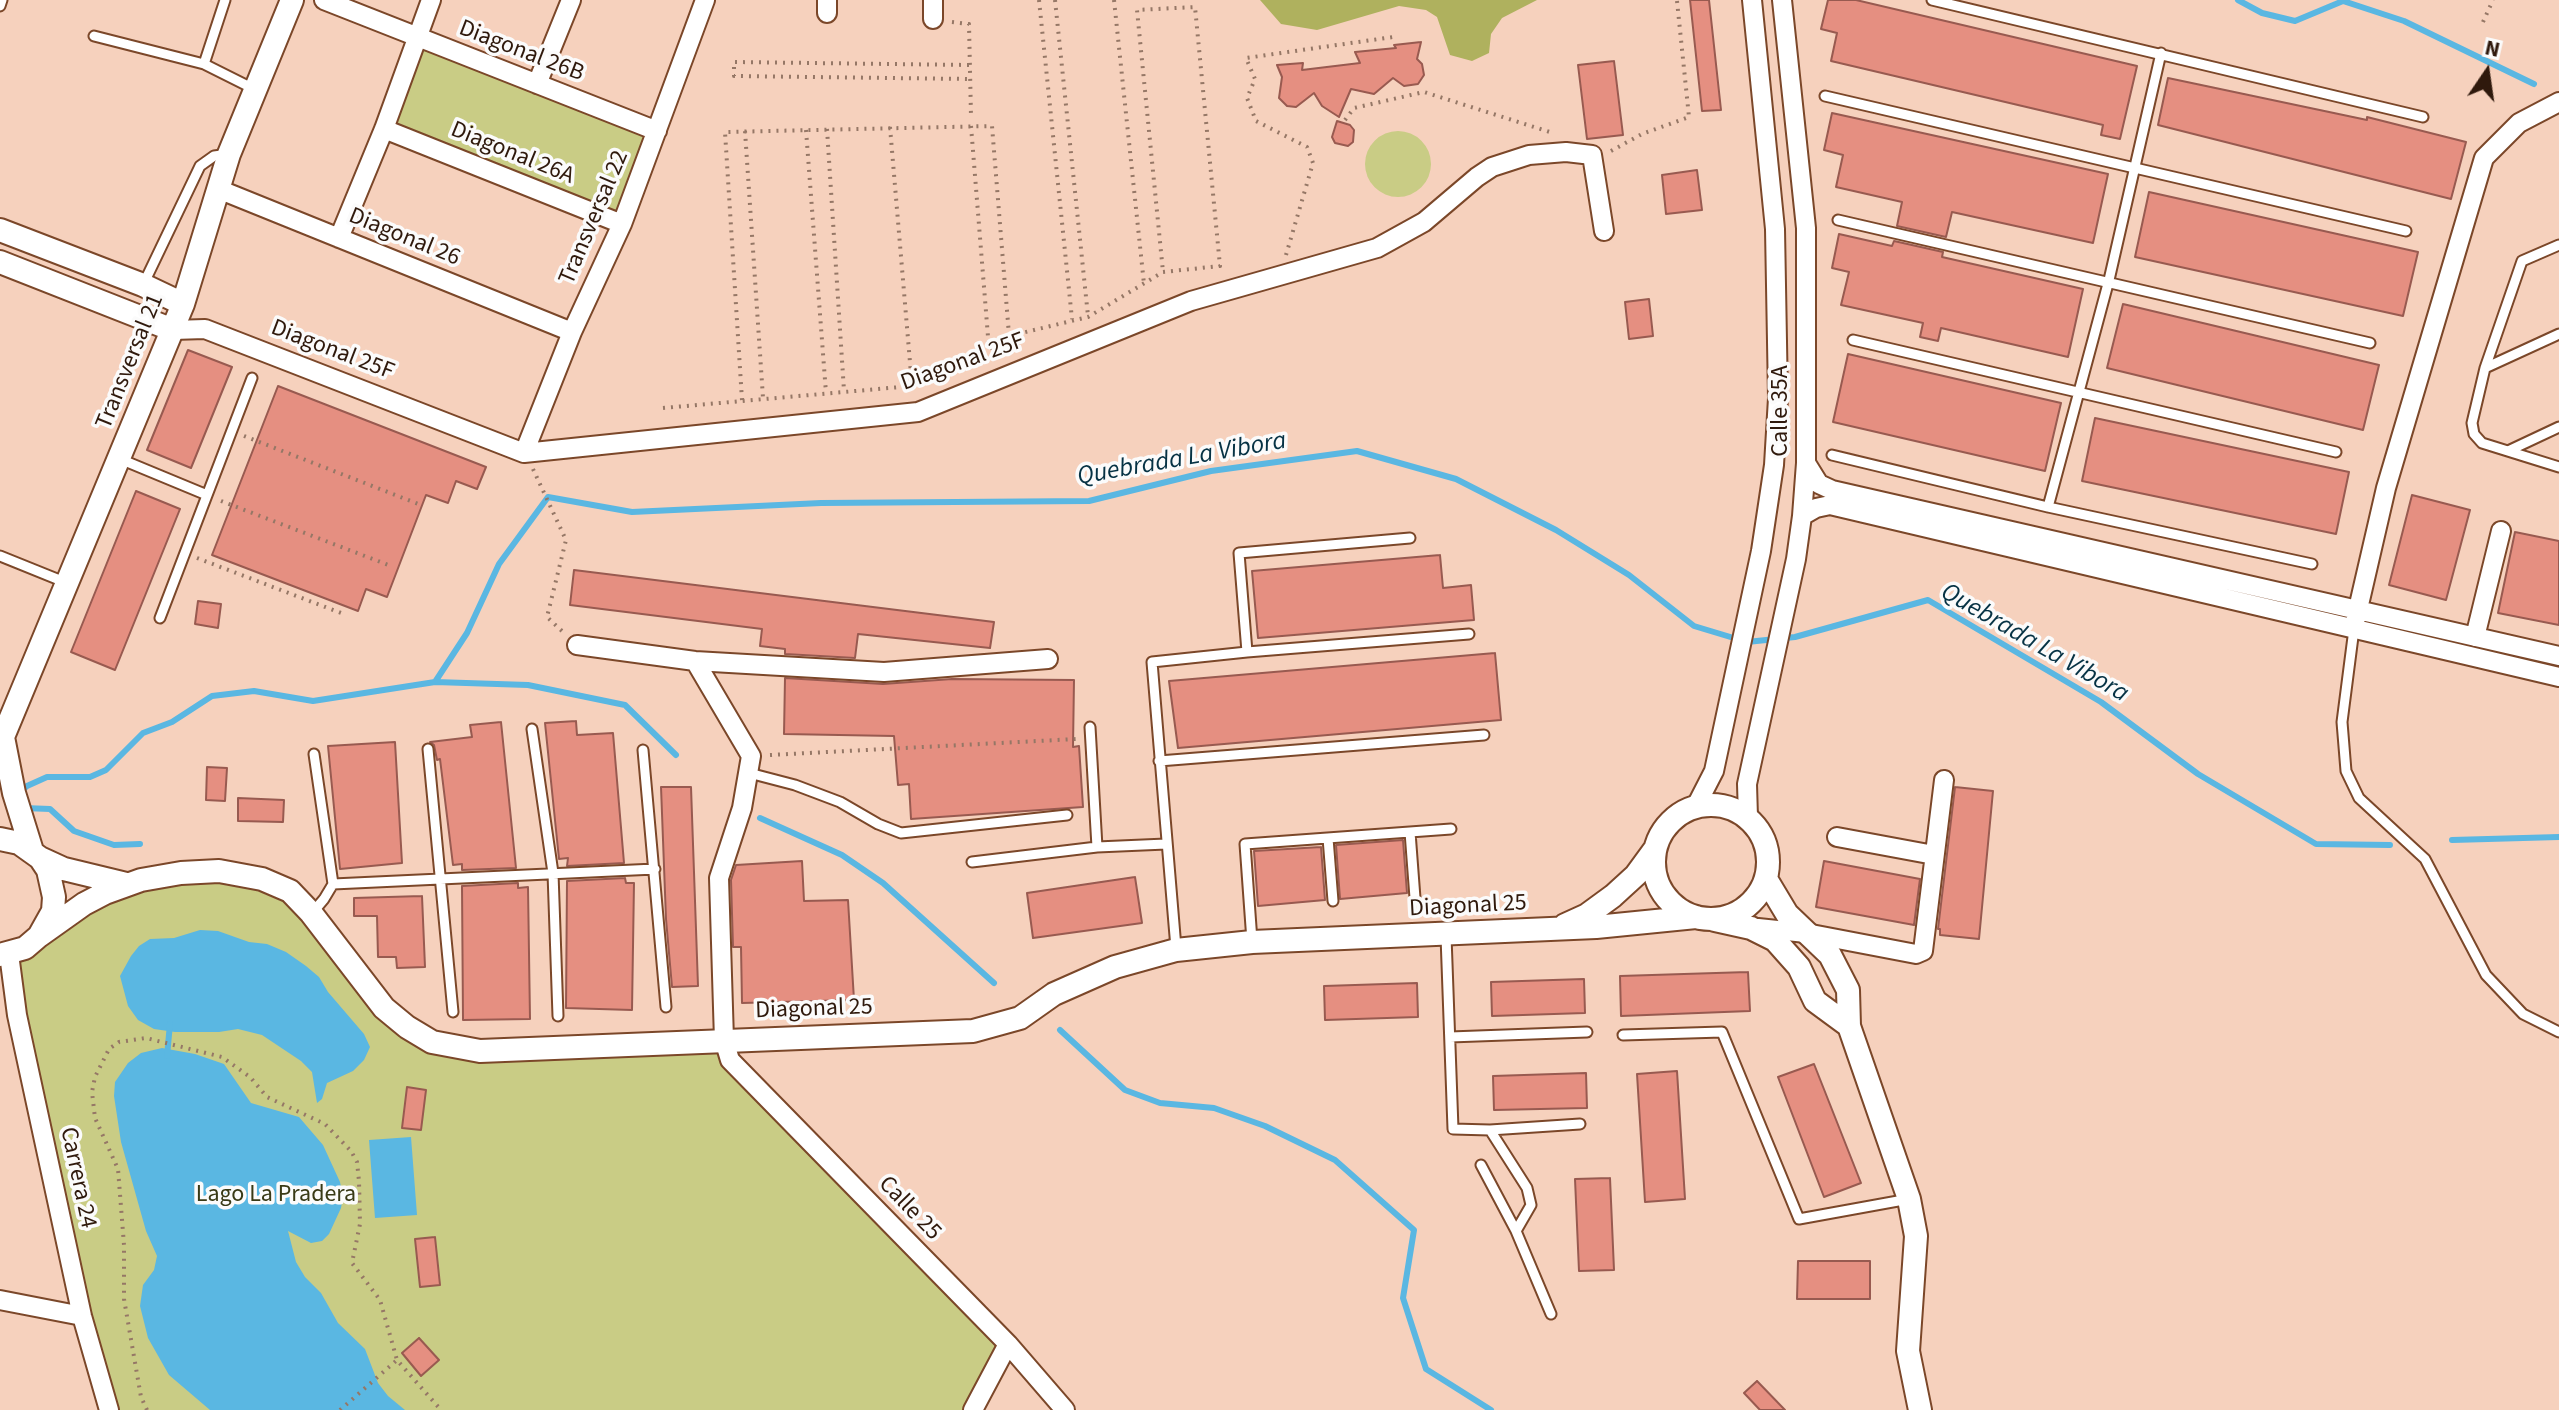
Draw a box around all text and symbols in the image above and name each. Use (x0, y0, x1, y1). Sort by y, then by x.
street label: Diagonal 26B (454, 15, 588, 89)
text: N (2482, 31, 2503, 66)
north arrow (2447, 32, 2527, 112)
street label: Diagonal 26A (446, 116, 578, 192)
street label: Transversal 22 (554, 147, 636, 289)
street label: Diagonal 26 (344, 203, 464, 273)
street label: Transversal 21 (91, 290, 171, 434)
street label: Diagonal 25F (266, 314, 398, 388)
street label: Diagonal 25F (897, 327, 1029, 399)
street label: Calle 35A (1768, 365, 1796, 457)
water label: Quebrada La Vibora (1075, 426, 1289, 494)
water label: Quebrada La Vibora (1934, 578, 2134, 710)
street label: Diagonal 25 (1409, 890, 1527, 924)
street label: Diagonal 25 (755, 994, 873, 1026)
street label: Carrera 24 (52, 1125, 102, 1231)
street label: Calle 25 (871, 1171, 947, 1247)
park label: Lago La Pradera (196, 1182, 356, 1210)

